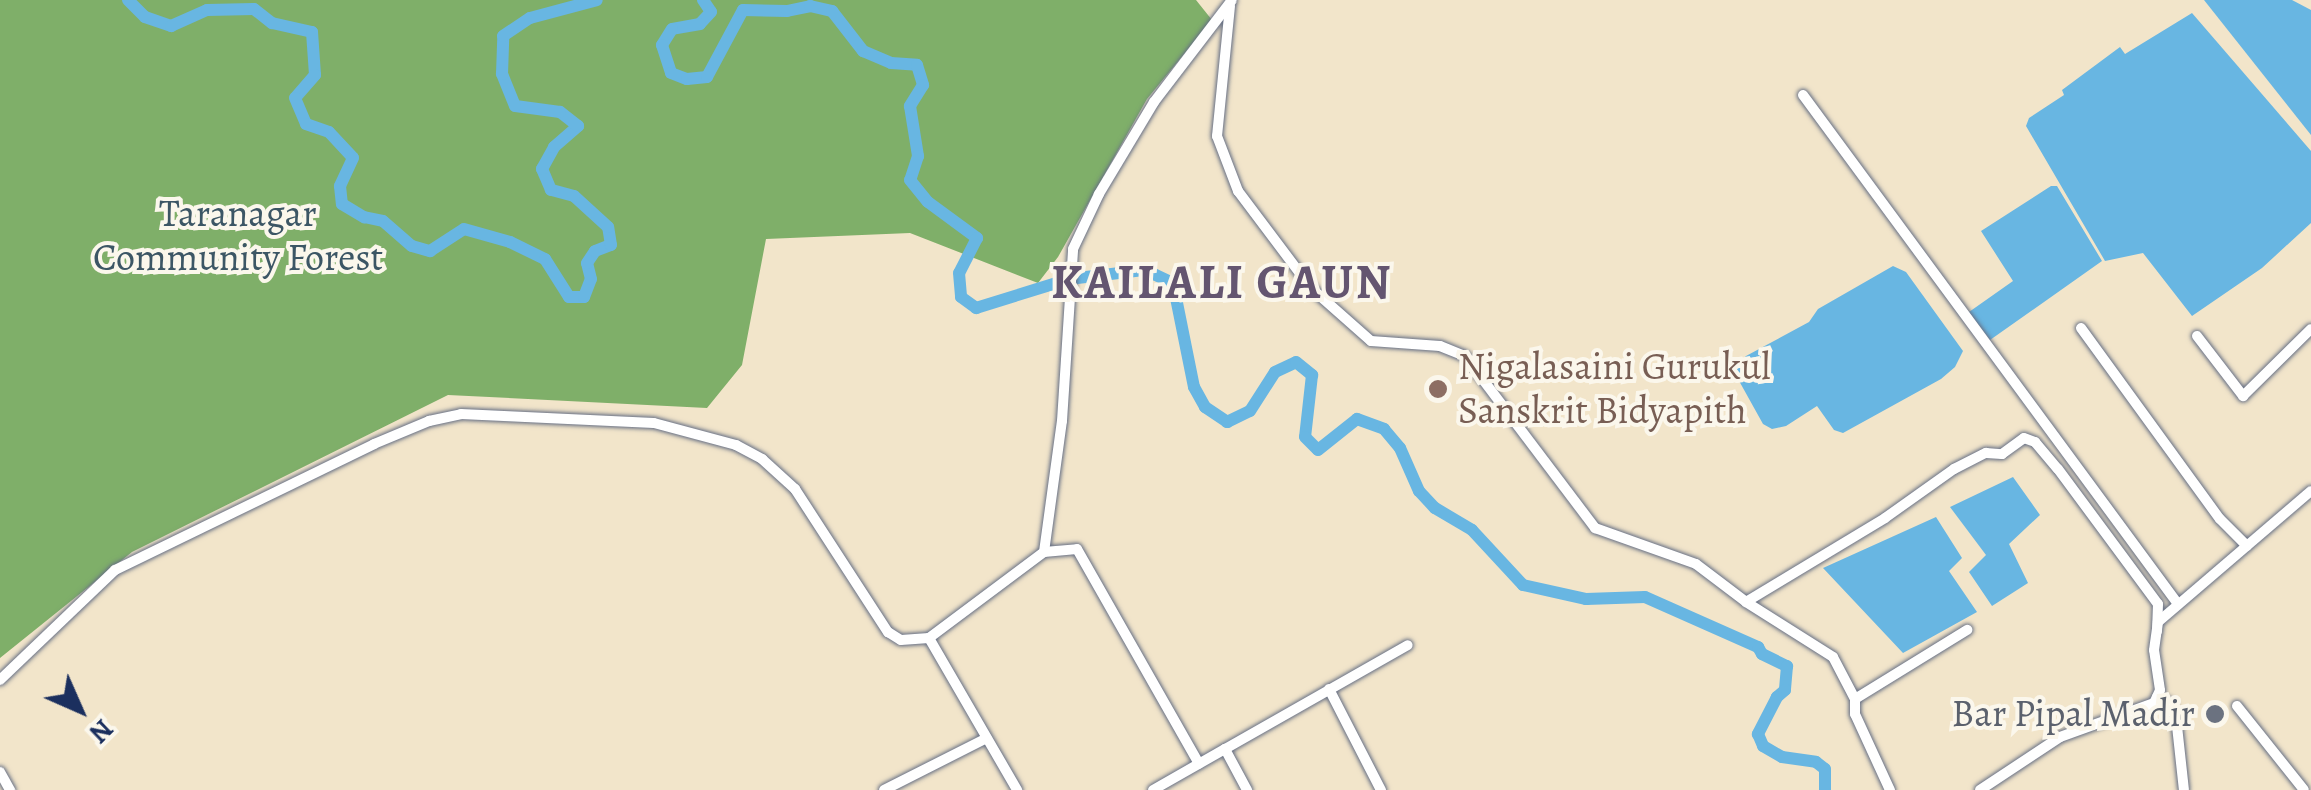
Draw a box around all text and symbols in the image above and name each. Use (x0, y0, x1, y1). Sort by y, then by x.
park label: Taranagar Community Forest (93, 191, 383, 280)
district label: KAILALI GAUN (1051, 254, 1393, 312)
place label: Nigalasaini Gurukul Sanskrit Bidyapith (1458, 344, 1771, 434)
marker: Nigalasaini Gurukul Sanskrit Bidyapith (1427, 378, 1449, 400)
north arrow (30, 660, 130, 760)
place label: Bar Pipal Madir (1951, 691, 2195, 737)
marker: Bar Pipal Madir (2204, 703, 2226, 725)
text: N (81, 711, 122, 752)

